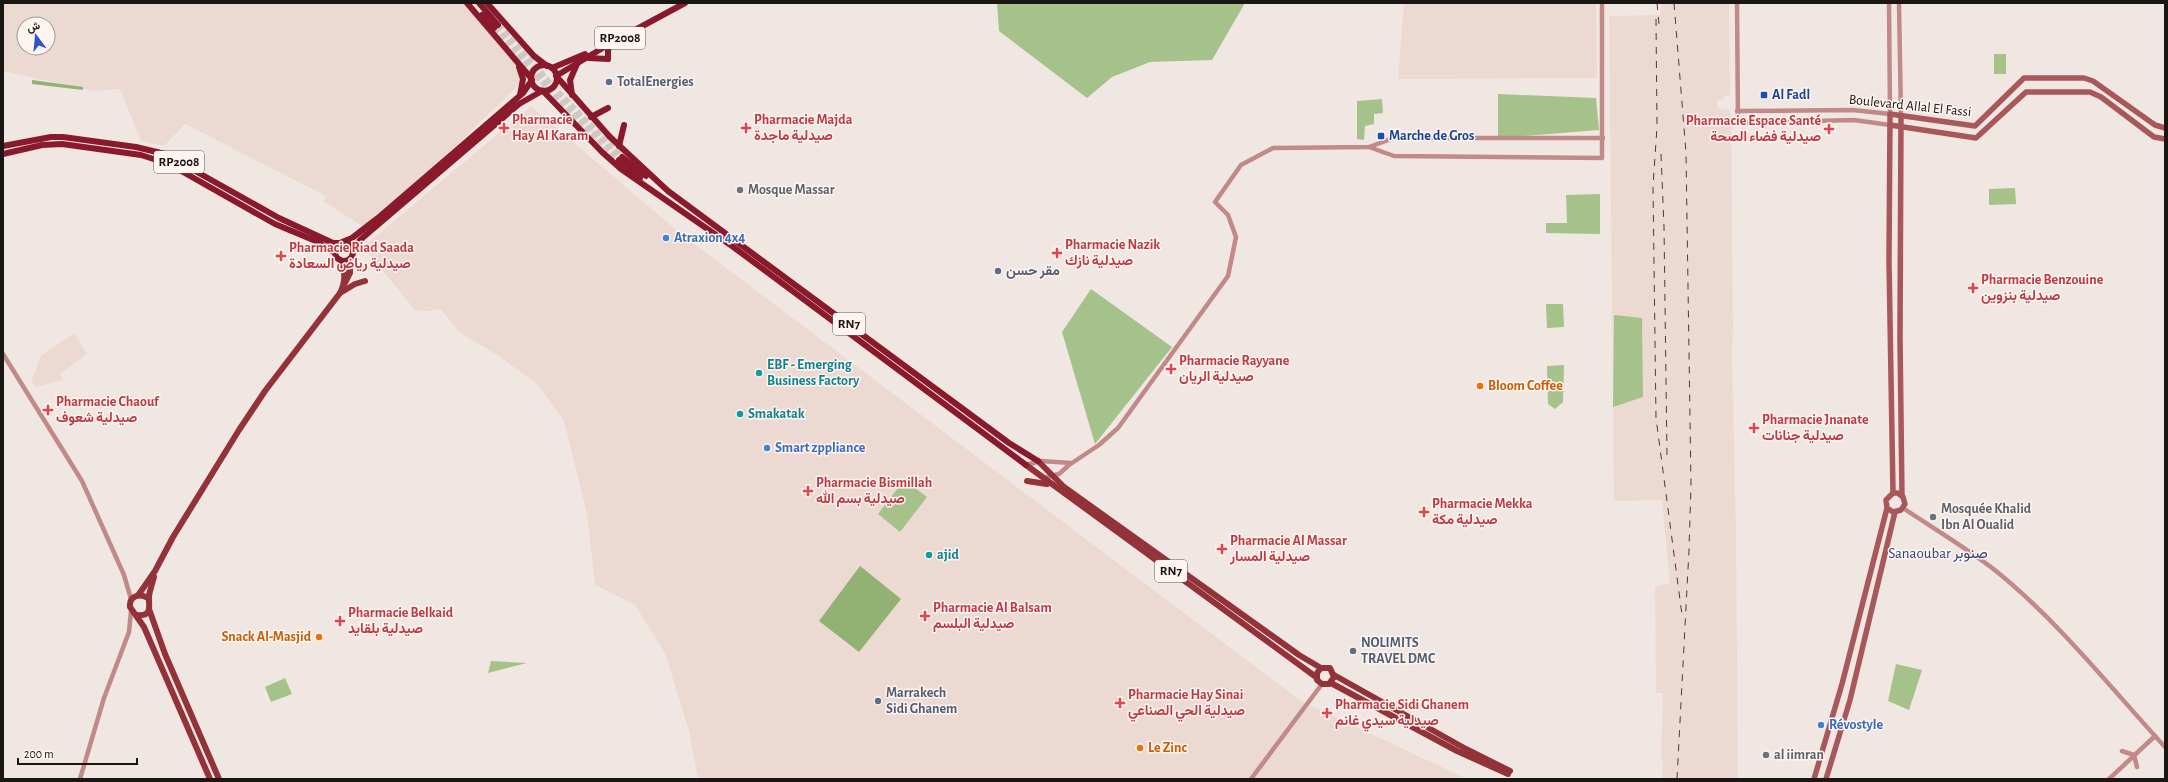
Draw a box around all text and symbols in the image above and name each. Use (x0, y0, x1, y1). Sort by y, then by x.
north arrow (16, 16, 56, 56)
text: ش (26, 20, 42, 35)
road number: RP2008 (595, 27, 645, 49)
place label: TotalEnergies (617, 75, 694, 89)
marker: TotalEnergies (604, 77, 614, 87)
place label: Al Fadl (1772, 88, 1810, 102)
marker: Al Fadl (1759, 90, 1769, 100)
street label: Boulevard Allal El Fassi (1848, 93, 1972, 119)
place label: Pharmacie Hay Al Karam (512, 113, 588, 143)
place label: Pharmacie Majda صيدلية ماجدة (754, 113, 853, 144)
place label: Pharmacie Espace Santé صيدلية فضاء الصحة (1686, 114, 1821, 145)
marker: Pharmacie Hay Al Karam (499, 123, 509, 133)
marker: Pharmacie Majda صيدلية ماجدة (741, 123, 751, 133)
marker: Pharmacie Espace Santé صيدلية فضاء الصحة (1824, 124, 1834, 134)
place label: Marche de Gros (1389, 129, 1474, 143)
marker: Marche de Gros (1376, 131, 1386, 141)
road number: RP2008 (154, 151, 204, 173)
place label: Mosque Massar (748, 183, 835, 197)
marker: Mosque Massar (735, 185, 745, 195)
place label: Atraxion 4x4 (674, 231, 745, 245)
marker: Atraxion 4x4 (661, 233, 671, 243)
place label: Pharmacie Nazik صيدلية نازك (1065, 238, 1160, 269)
place label: Pharmacie Riad Saada صيدلية رياض السعادة (289, 241, 414, 272)
marker: Pharmacie Nazik صيدلية نازك (1052, 248, 1062, 258)
marker: Pharmacie Riad Saada صيدلية رياض السعادة (276, 251, 286, 261)
place label: مقر حسن (1006, 264, 1060, 279)
marker: مقر حسن (993, 266, 1003, 276)
place label: Pharmacie Benzouine صيدلية بنزوين (1981, 273, 2104, 304)
marker: Pharmacie Benzouine صيدلية بنزوين (1968, 283, 1978, 293)
road number: RN7 (833, 313, 865, 335)
place label: Pharmacie Rayyane صيدلية الريان (1179, 354, 1290, 385)
place label: EBF - Emerging Business Factory (767, 358, 860, 388)
marker: Pharmacie Rayyane صيدلية الريان (1166, 364, 1176, 374)
marker: EBF - Emerging Business Factory (754, 368, 764, 378)
place label: Bloom Coffee (1488, 379, 1563, 393)
marker: Bloom Coffee (1475, 381, 1485, 391)
place label: Pharmacie Chaouf صيدلية شعوف (56, 395, 160, 426)
marker: Pharmacie Chaouf صيدلية شعوف (43, 405, 53, 415)
place label: Smakatak (748, 407, 805, 421)
marker: Smakatak (735, 409, 745, 419)
place label: Pharmacie Jnanate صيدلية جنانات (1762, 413, 1869, 444)
marker: Pharmacie Jnanate صيدلية جنانات (1749, 423, 1759, 433)
place label: Smart zppliance (775, 441, 866, 455)
marker: Smart zppliance (762, 443, 772, 453)
place label: Pharmacie Bismillah صيدلية بسم الله (816, 476, 932, 507)
marker: Pharmacie Bismillah صيدلية بسم الله (803, 486, 813, 496)
place label: Pharmacie Mekka صيدلية مكة (1432, 497, 1533, 528)
place label: Mosquée Khalid Ibn Al Oualid (1941, 502, 2032, 532)
marker: Pharmacie Mekka صيدلية مكة (1419, 507, 1429, 517)
marker: Mosquée Khalid Ibn Al Oualid (1928, 512, 1938, 522)
place label: Pharmacie Al Massar صيدلية المسار (1229, 534, 1347, 565)
marker: Pharmacie Al Massar صيدلية المسار (1217, 544, 1227, 554)
district label: Sanaoubar صنوبر (1888, 546, 1988, 562)
place label: ajid (937, 548, 959, 562)
marker: ajid (924, 550, 934, 560)
road number: RN7 (1155, 560, 1187, 582)
place label: Pharmacie Al Balsam صيدلية البلسم (933, 601, 1052, 632)
place label: Pharmacie Belkaid صيدلية بلقايد (348, 606, 454, 637)
marker: Pharmacie Al Balsam صيدلية البلسم (920, 611, 930, 621)
marker: Pharmacie Belkaid صيدلية بلقايد (335, 616, 345, 626)
place label: Snack Al-Masjid (221, 630, 312, 644)
marker: Snack Al-Masjid (314, 632, 324, 642)
place label: NOLIMITS TRAVEL DMC (1361, 636, 1436, 666)
marker: NOLIMITS TRAVEL DMC (1348, 646, 1358, 656)
place label: Marrakech Sidi Ghanem (886, 686, 957, 716)
place label: Pharmacie Hay Sinai صيدلية الحي الصناعي (1128, 688, 1245, 722)
marker: Marrakech Sidi Ghanem (873, 696, 883, 706)
marker: Pharmacie Hay Sinai صيدلية الحي الصناعي (1115, 698, 1125, 708)
place label: Pharmacie Sidi Ghanem صيدلية سيدي غانم (1335, 698, 1469, 732)
marker: Pharmacie Sidi Ghanem صيدلية سيدي غانم (1322, 708, 1332, 718)
place label: Révostyle (1829, 718, 1883, 732)
marker: Révostyle (1816, 720, 1826, 730)
scale bar (18, 740, 137, 766)
place label: Le Zinc (1148, 741, 1187, 755)
marker: Le Zinc (1135, 743, 1145, 753)
text: 200 m (24, 748, 54, 760)
place label: al iimran (1774, 748, 1824, 762)
marker: al iimran (1761, 750, 1771, 760)

